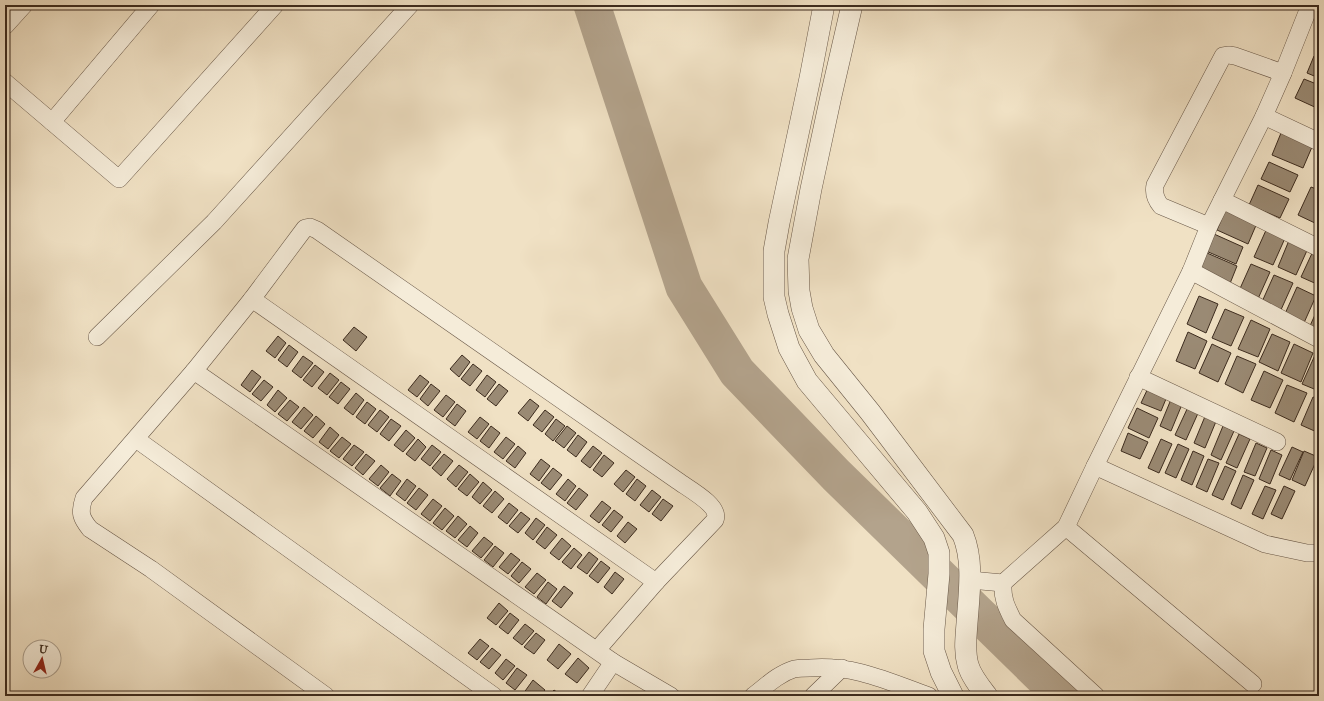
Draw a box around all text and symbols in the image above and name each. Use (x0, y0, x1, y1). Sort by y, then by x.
north arrow (22, 639, 62, 679)
text: U (38, 643, 49, 657)

